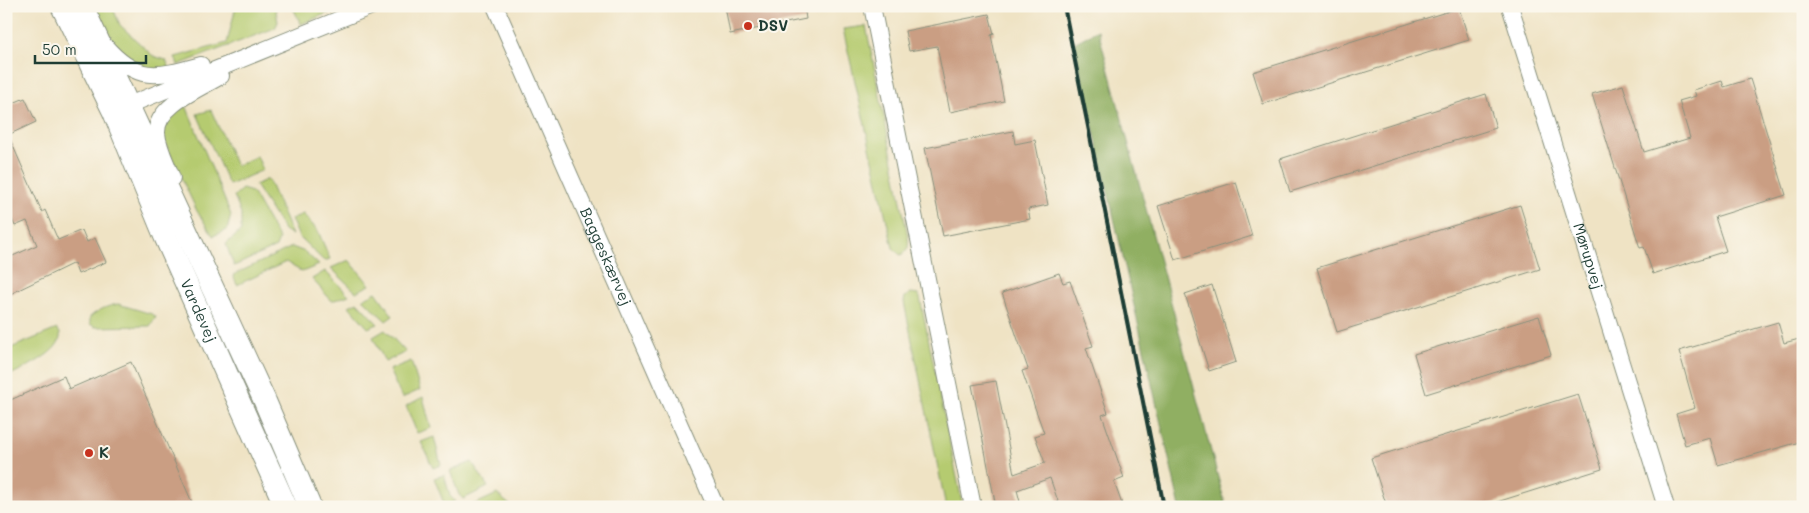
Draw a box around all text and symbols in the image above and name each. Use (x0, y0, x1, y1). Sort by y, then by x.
place label: DSV (758, 15, 788, 35)
marker: DSV (742, 20, 754, 32)
scale bar (35, 32, 146, 64)
text: 50 m (42, 39, 77, 59)
street label: Baggeskærvej (576, 204, 637, 309)
street label: Mørupvej (1569, 220, 1609, 291)
street label: Vardevej (176, 275, 222, 345)
place label: K (99, 442, 109, 462)
marker: K (83, 447, 95, 459)

